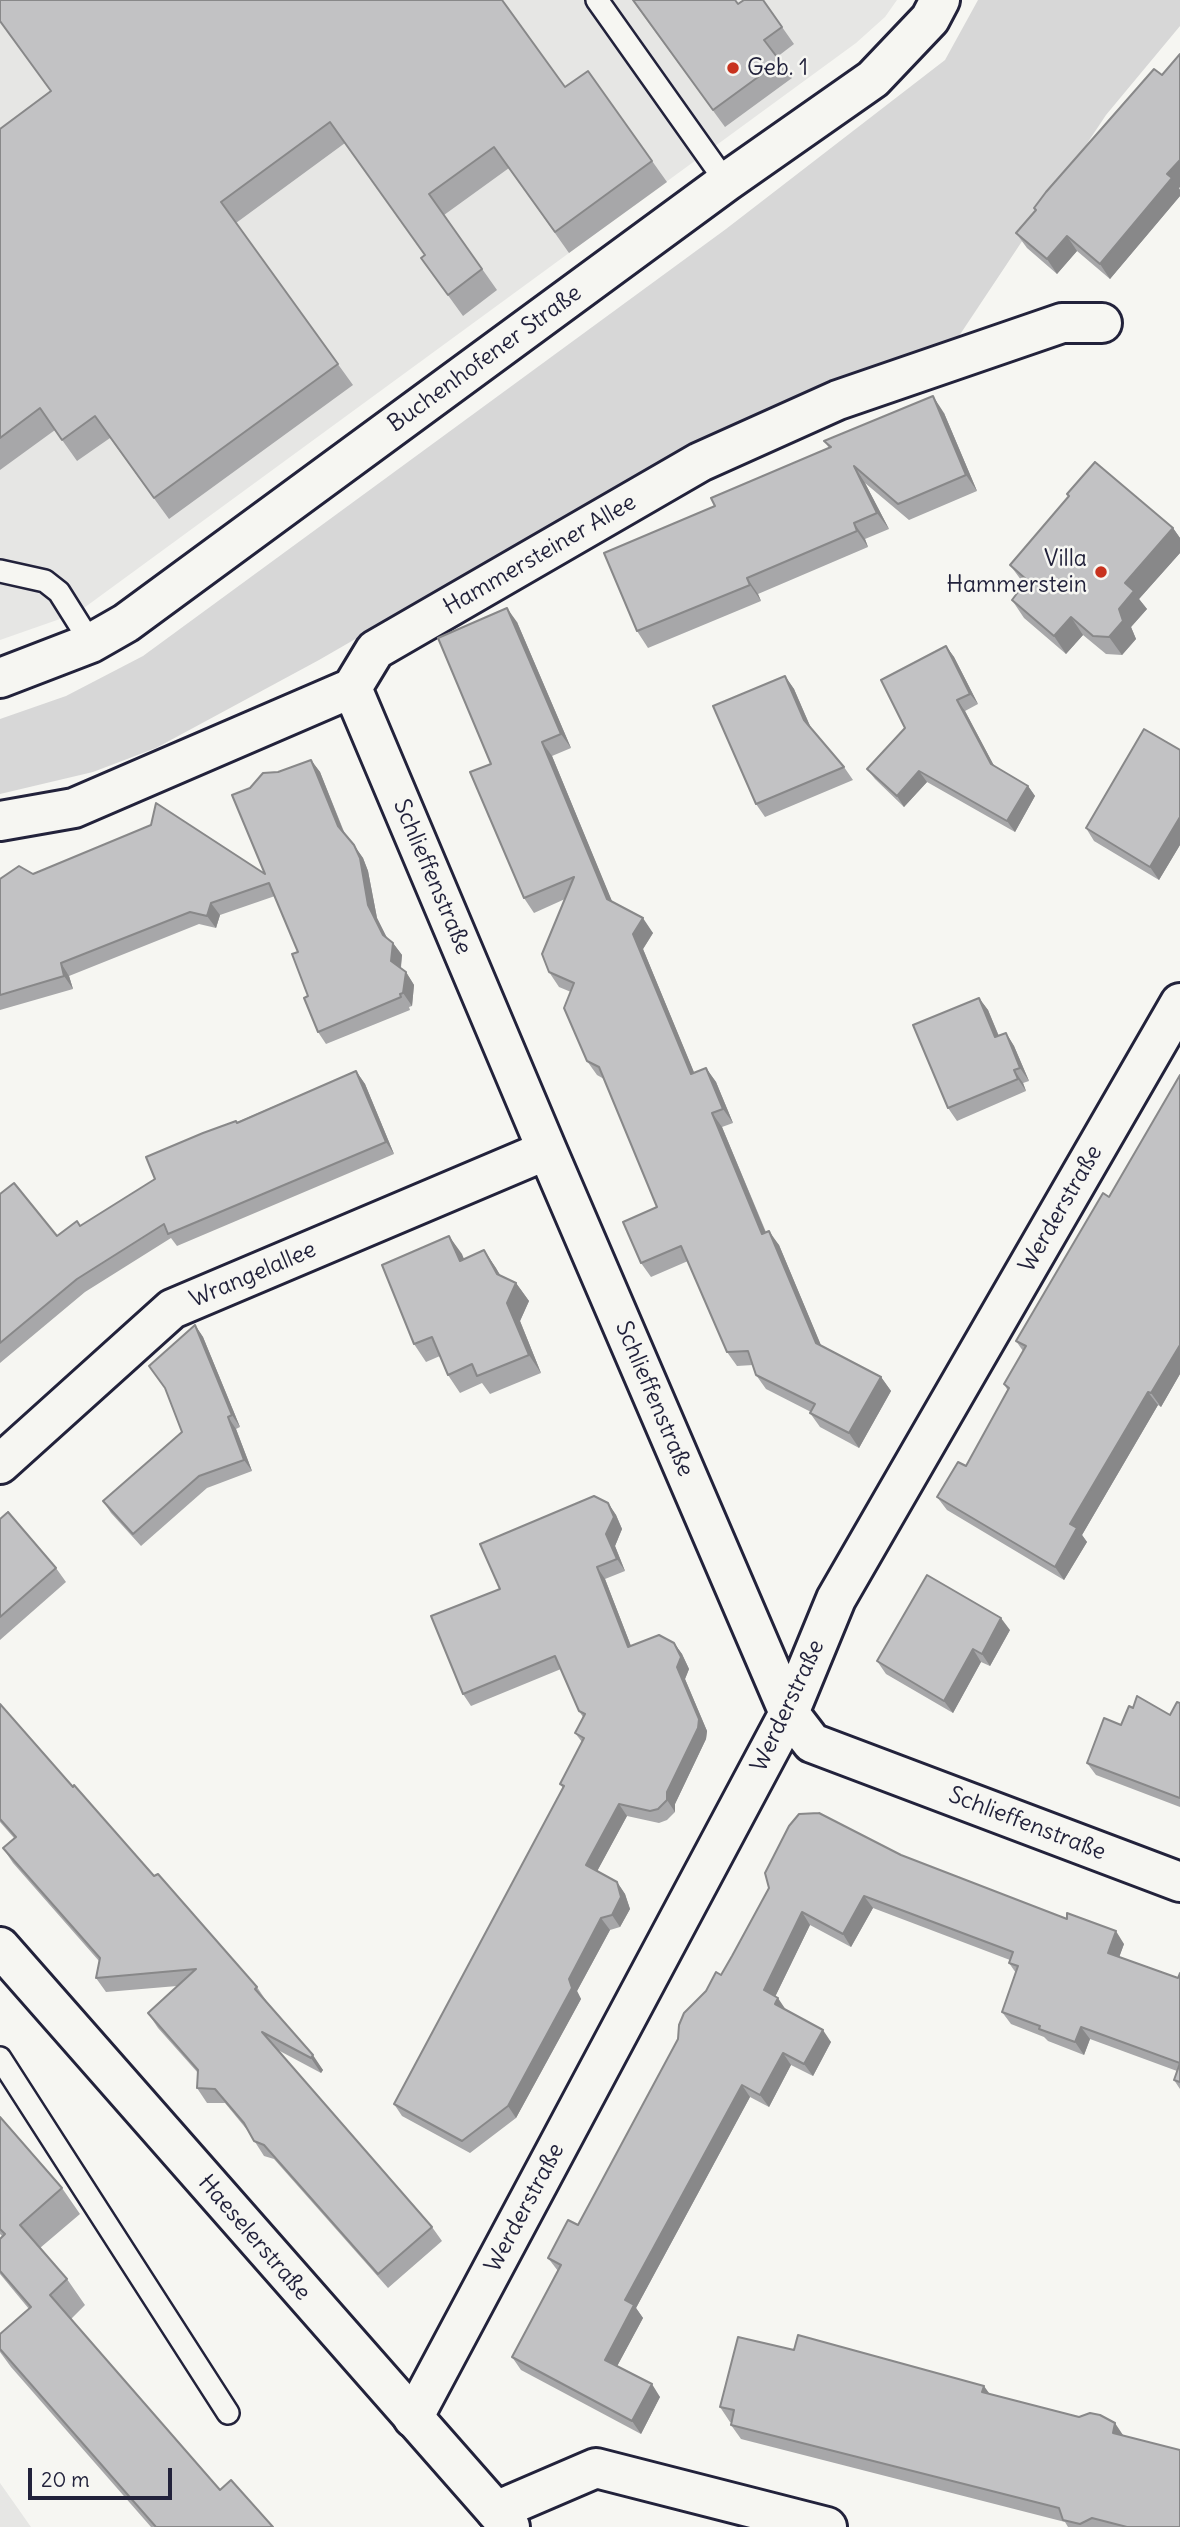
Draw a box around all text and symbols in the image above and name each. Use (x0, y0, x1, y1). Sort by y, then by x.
place label: Geb. 1 (747, 54, 808, 82)
marker: Geb. 1 (725, 60, 741, 76)
street label: Buchenhofener Straße (383, 280, 587, 438)
street label: Hammersteiner Allee (439, 489, 641, 621)
place label: Villa Hammerstein (946, 545, 1087, 599)
marker: Villa Hammerstein (1093, 564, 1109, 580)
street label: Schlieffenstraße (387, 795, 477, 959)
street label: Werderstraße (1014, 1141, 1108, 1277)
street label: Wrangelallee (186, 1236, 320, 1314)
street label: Schlieffenstraße (609, 1317, 699, 1481)
street label: Werderstraße (745, 1636, 831, 1776)
street label: Schlieffenstraße (945, 1781, 1109, 1867)
street label: Werderstraße (479, 2139, 571, 2277)
street label: Haeselerstraße (192, 2170, 316, 2306)
scale bar (32, 2454, 175, 2498)
text: 20 m (41, 2466, 90, 2493)

